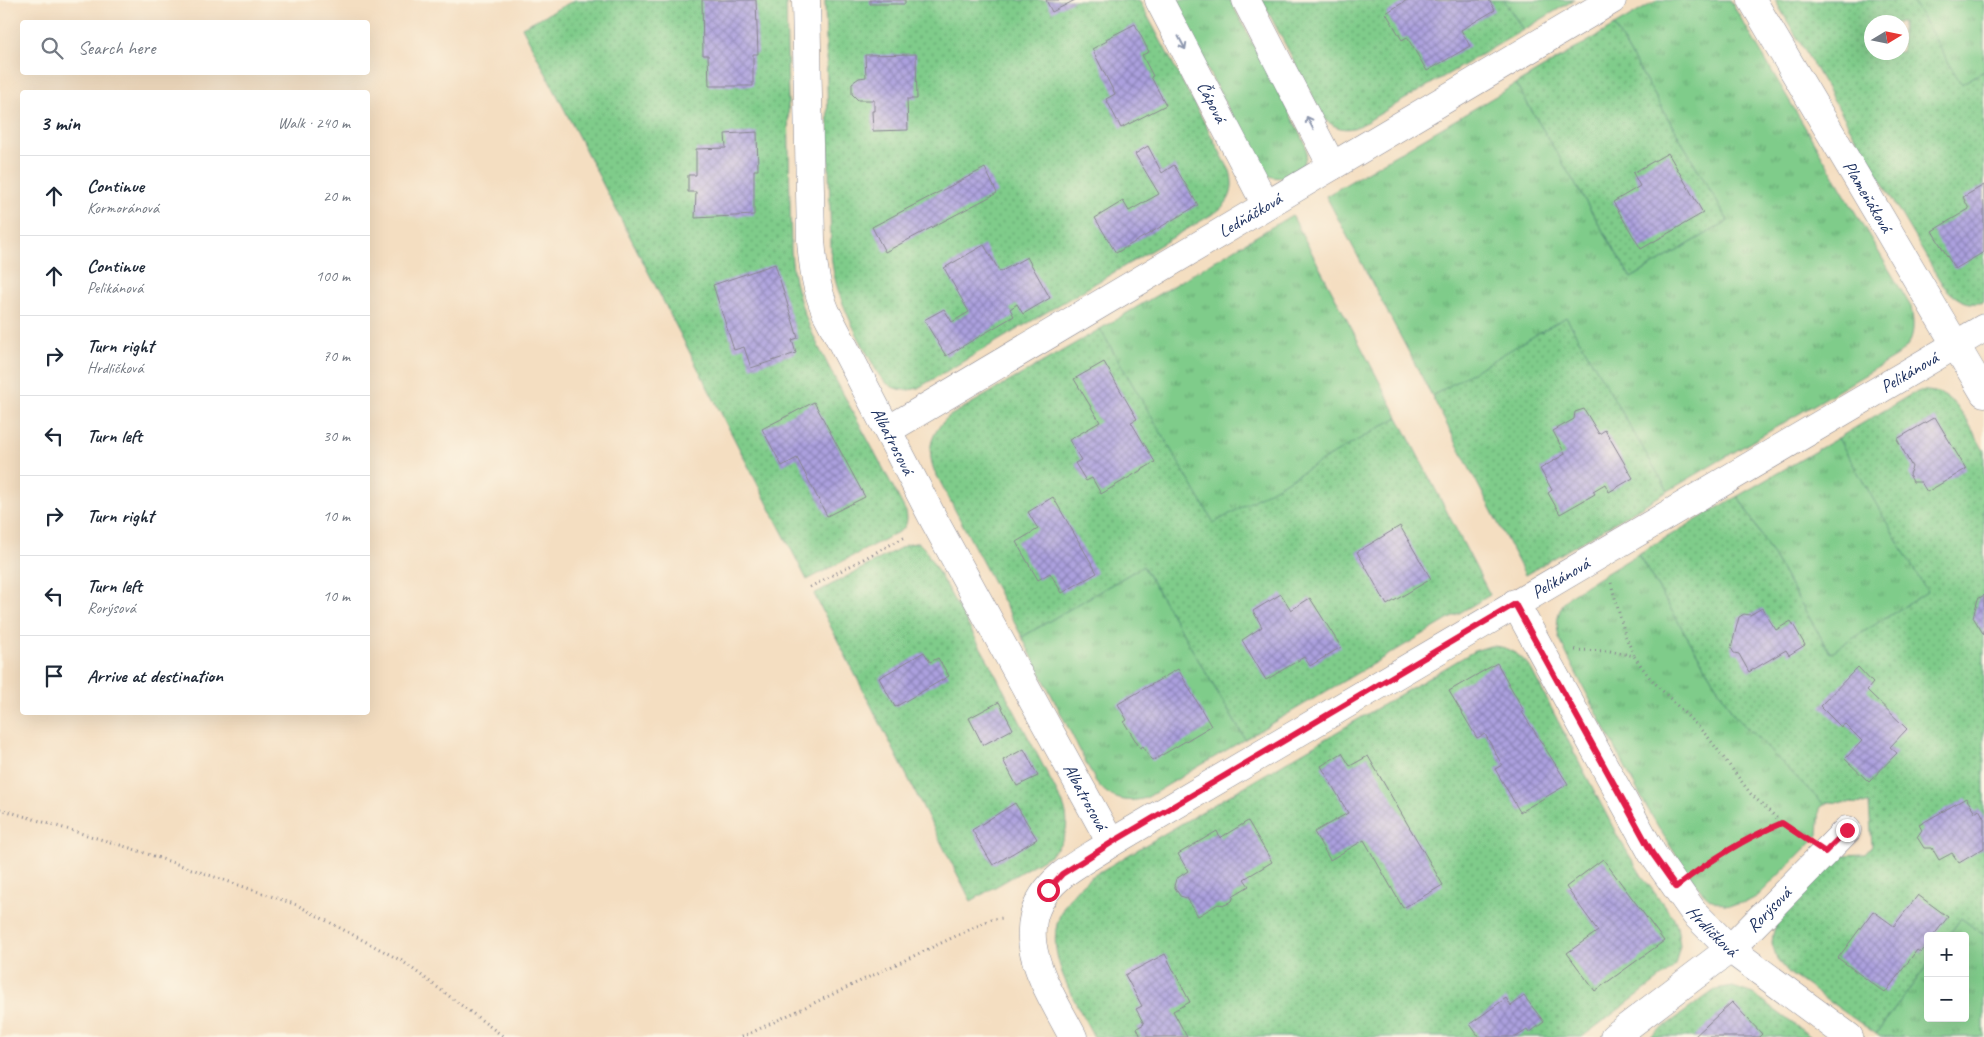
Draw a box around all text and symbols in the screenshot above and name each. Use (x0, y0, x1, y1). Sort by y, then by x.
north arrow (1864, 15, 1909, 60)
search box (20, 20, 370, 75)
icon: search (38, 34, 66, 62)
one-way arrow (1177, 35, 1187, 50)
text: Search here (78, 36, 155, 60)
street label: Čápová (1192, 78, 1233, 128)
text: 3 min (40, 110, 80, 136)
text: Walk · 240 m (278, 113, 350, 133)
one-way arrow (1305, 116, 1314, 131)
street label: Plameňáková (1838, 157, 1899, 238)
text: Continue (87, 174, 144, 198)
icon: ahead (40, 182, 68, 210)
text: 20 m (323, 186, 350, 206)
street label: Ledňáčková (1214, 187, 1287, 242)
text: Kormoránová (87, 198, 159, 218)
text: Continue (87, 254, 144, 278)
icon: ahead (40, 262, 68, 290)
text: 100 m (316, 266, 350, 286)
text: Pelikánová (87, 278, 143, 298)
text: Turn right (87, 334, 154, 358)
icon: right (40, 342, 68, 370)
street label: Pelikánová (1876, 345, 1944, 398)
text: 70 m (323, 346, 350, 366)
text: Hrdličková (87, 358, 143, 378)
street label: Albatrosová (866, 403, 920, 480)
icon: left (40, 422, 68, 450)
text: Turn left (87, 424, 142, 448)
text: 30 m (323, 426, 350, 446)
icon: right (40, 502, 68, 530)
text: Turn right (87, 504, 154, 528)
text: 10 m (323, 506, 350, 526)
street label: Pelikánová (1528, 551, 1595, 603)
text: Turn left (87, 574, 142, 598)
icon: left (40, 582, 68, 610)
text: 10 m (323, 586, 350, 606)
text: Rorýsová (87, 598, 136, 618)
icon: arrive (40, 662, 68, 690)
text: Arrive at destination (87, 664, 223, 688)
street label: Albatrosová (1059, 760, 1114, 836)
route end (1836, 819, 1859, 842)
route start (1037, 879, 1060, 902)
street label: Rorýsová (1742, 881, 1797, 937)
street label: Hrdličková (1682, 902, 1743, 963)
map controls (1924, 932, 1969, 1022)
button: + (1924, 932, 1969, 977)
button: − (1924, 977, 1969, 1022)

